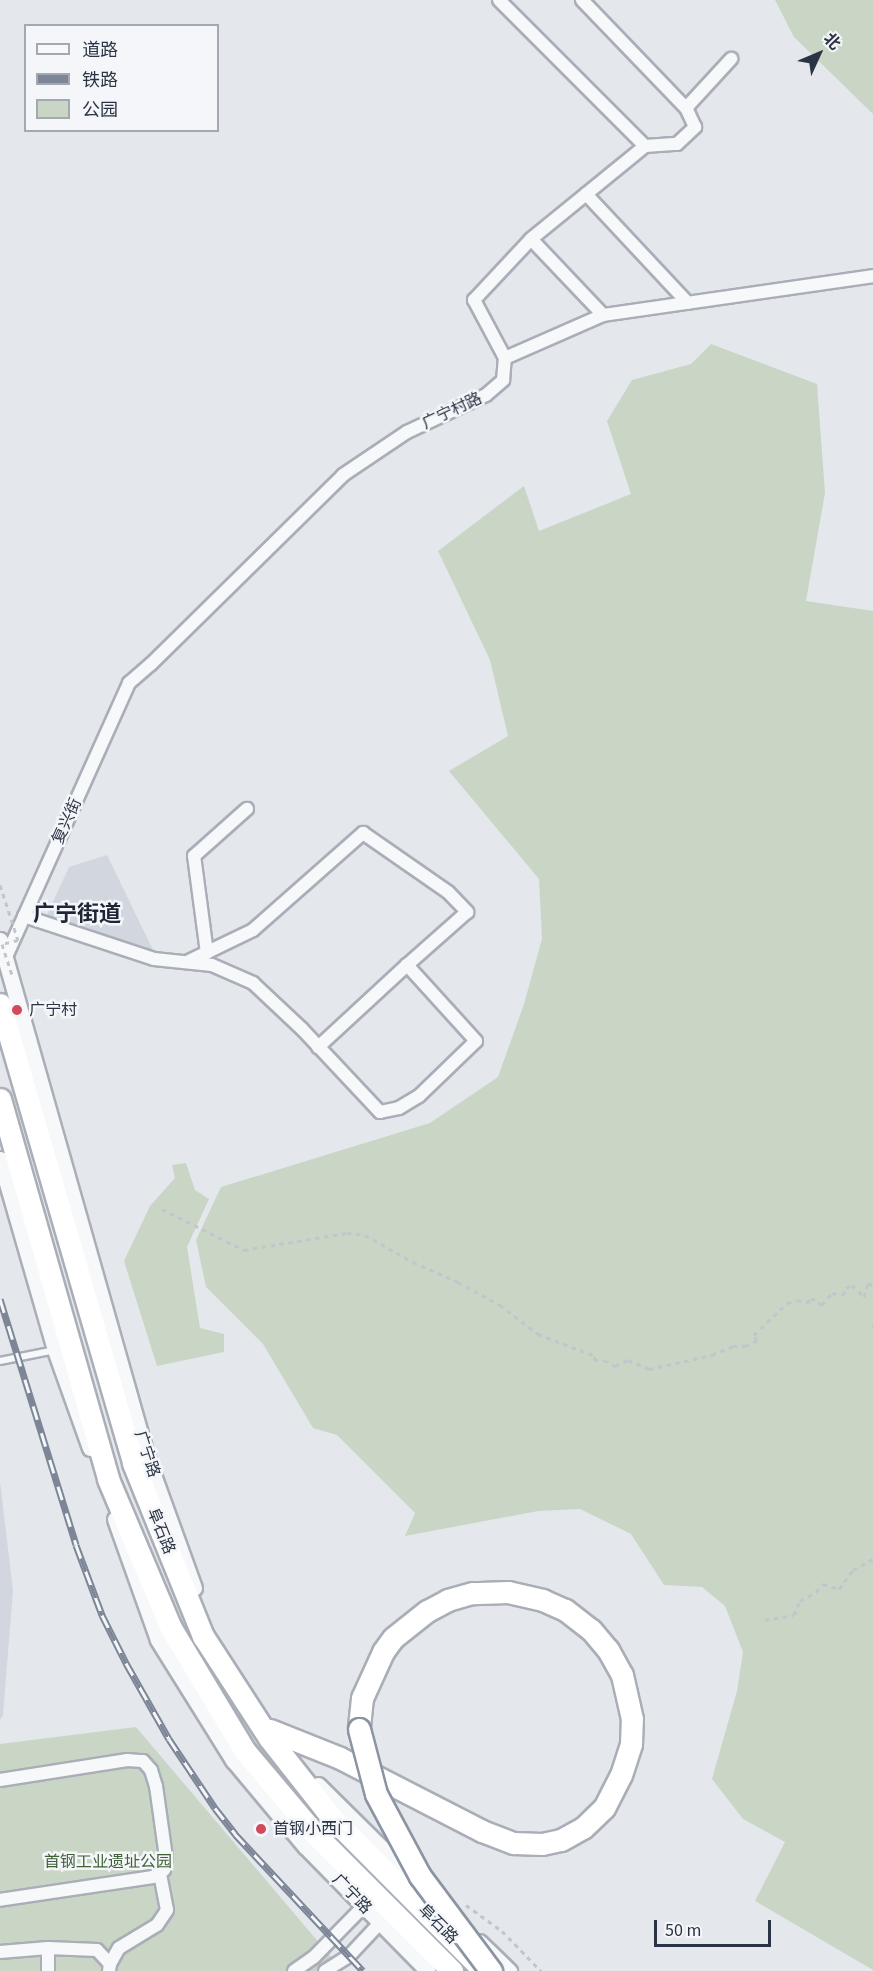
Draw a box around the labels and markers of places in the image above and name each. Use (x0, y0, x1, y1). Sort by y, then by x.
place label: 广宁村 (29, 1000, 77, 1020)
marker: 广宁村 (10, 1003, 24, 1017)
place label: 首钢小西门 (273, 1819, 353, 1839)
marker: 首钢小西门 (254, 1822, 268, 1836)

